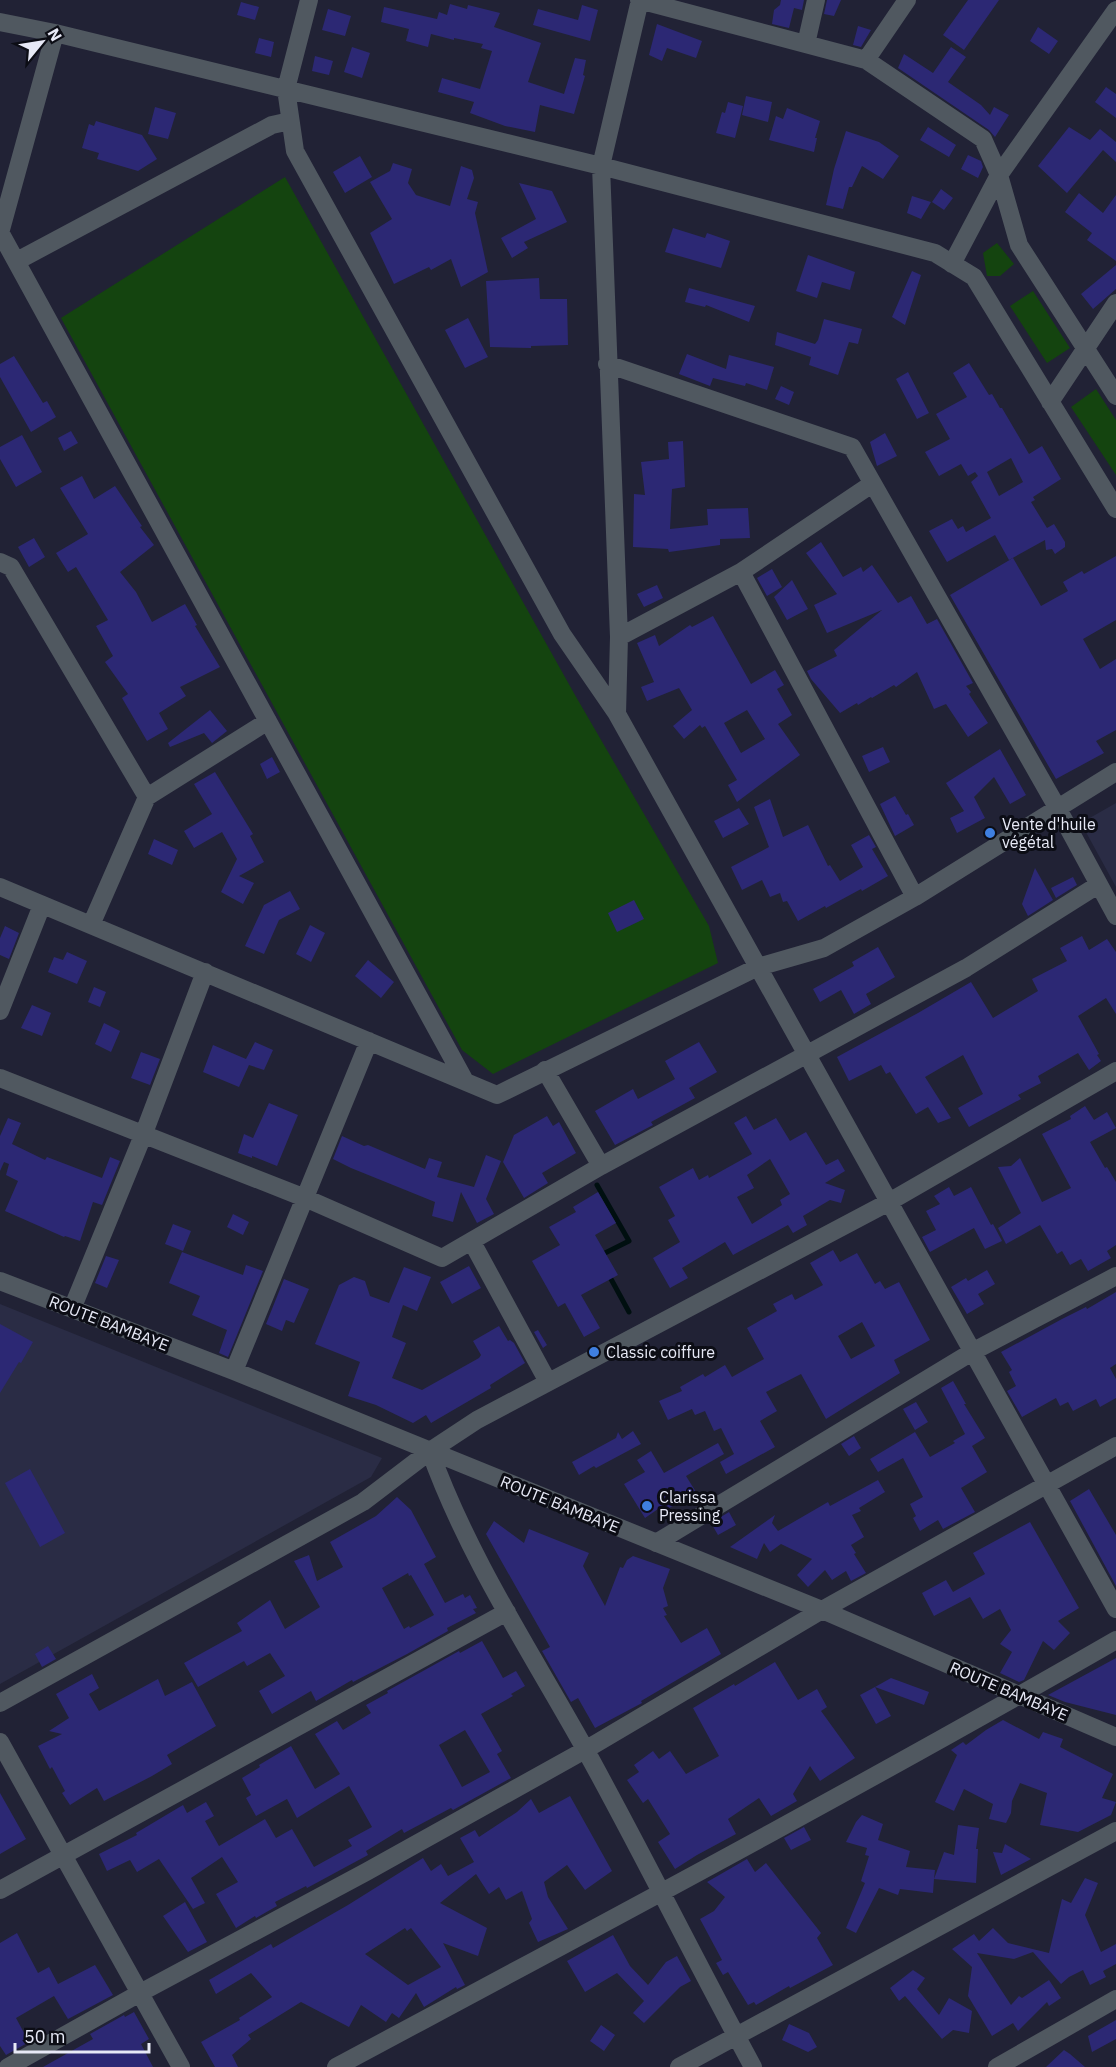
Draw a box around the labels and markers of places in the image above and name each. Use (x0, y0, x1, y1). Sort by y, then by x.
place label: Vente d'huile végétal (1002, 814, 1096, 852)
marker: Vente d'huile végétal (983, 826, 997, 840)
place label: Classic coiffure (606, 1342, 715, 1362)
marker: Classic coiffure (587, 1345, 601, 1359)
place label: Clarissa Pressing (659, 1487, 721, 1525)
marker: Clarissa Pressing (640, 1499, 654, 1513)

